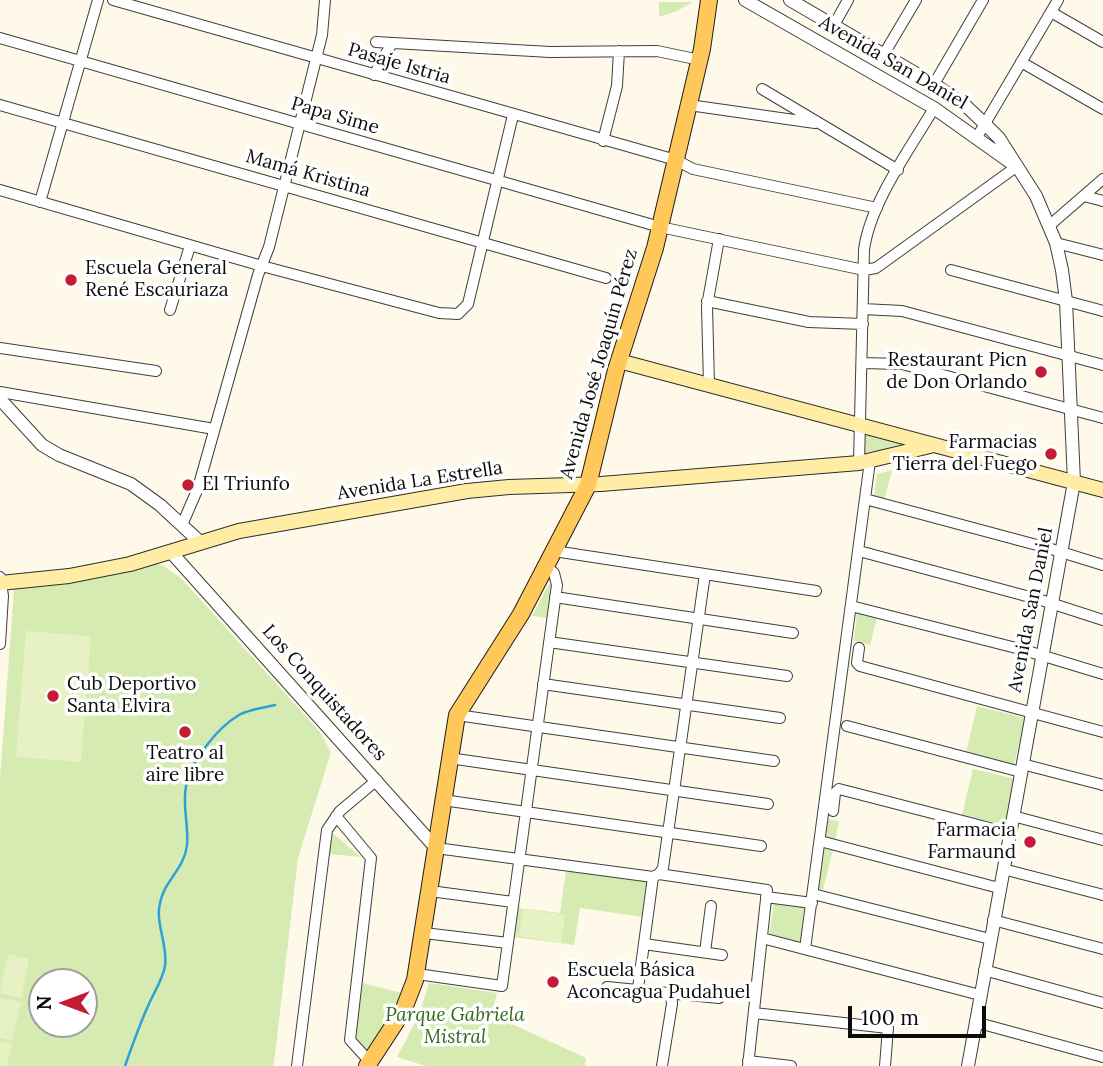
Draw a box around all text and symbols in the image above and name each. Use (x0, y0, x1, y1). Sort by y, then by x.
street label: Avenida San Daniel (815, 11, 971, 115)
street label: Pasaje Istria (345, 38, 453, 90)
street label: Papa Sime (288, 93, 382, 139)
street label: Mamá Kristina (243, 145, 373, 203)
street label: Avenida José Joaquín Pérez (555, 246, 643, 482)
place label: Escuela General René Escauriaza (85, 258, 229, 302)
marker: Escuela General René Escauriaza (63, 272, 79, 288)
place label: Restaurant Picn de Don Orlando (886, 350, 1027, 394)
marker: Restaurant Picn de Don Orlando (1033, 364, 1049, 380)
place label: Farmacias Tierra del Fuego (893, 432, 1037, 476)
marker: Farmacias Tierra del Fuego (1043, 446, 1059, 462)
street label: Avenida La Estrella (336, 457, 504, 505)
place label: El Triunfo (202, 474, 290, 496)
marker: El Triunfo (180, 477, 196, 493)
street label: Avenida San Daniel (1004, 526, 1058, 694)
street label: Los Conquistadores (257, 620, 391, 766)
place label: Cub Deportivo Santa Elvira (67, 674, 196, 718)
marker: Cub Deportivo Santa Elvira (45, 688, 61, 704)
marker: Teatro al aire libre (177, 724, 193, 740)
place label: Teatro al aire libre (146, 743, 224, 787)
place label: Farmacia Farmaund (927, 820, 1016, 864)
marker: Farmacia Farmaund (1022, 834, 1038, 850)
place label: Escuela Básica Aconcagua Pudahuel (567, 960, 750, 1004)
north arrow (28, 968, 98, 1038)
marker: Escuela Básica Aconcagua Pudahuel (545, 974, 561, 990)
scale bar (851, 992, 989, 1036)
text: N (32, 996, 56, 1010)
text: 100 m (861, 1004, 919, 1031)
park label: Parque Gabriela Mistral (385, 1005, 525, 1049)

